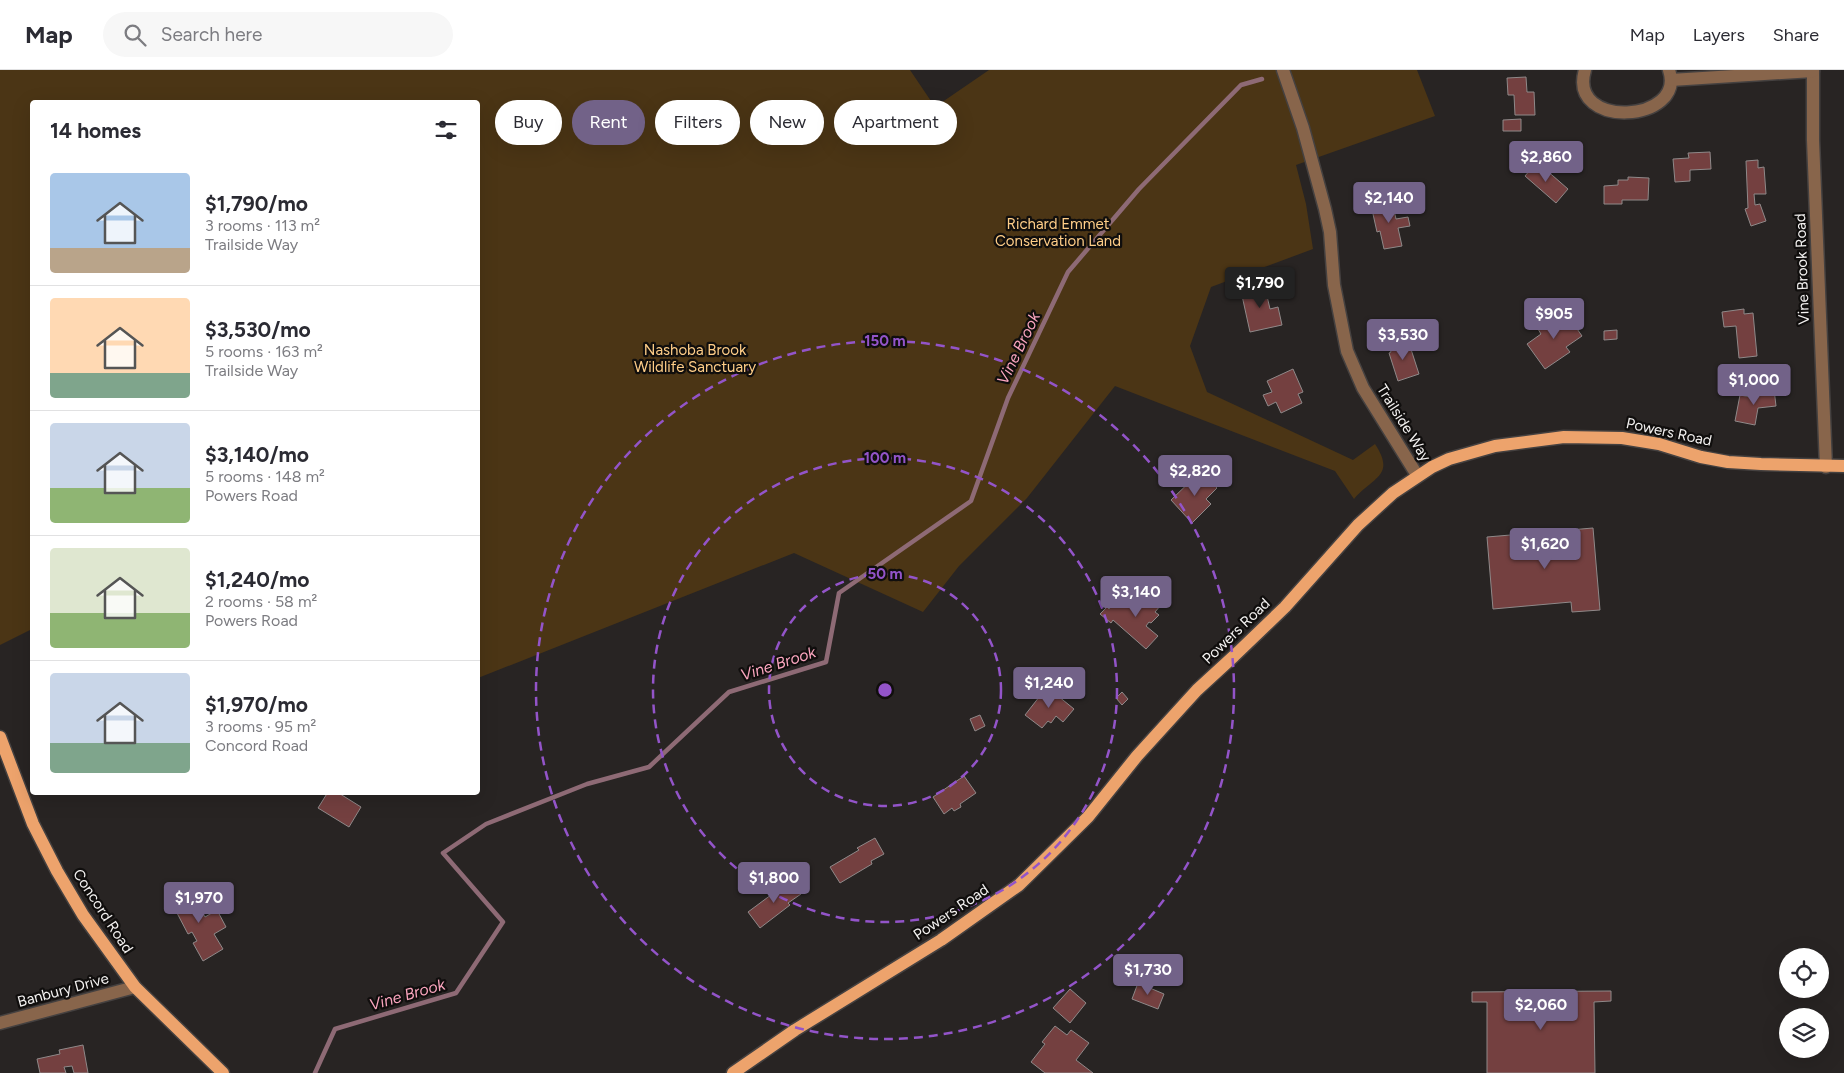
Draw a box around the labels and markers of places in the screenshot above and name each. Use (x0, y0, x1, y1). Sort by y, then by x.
pin: $2,860 (1505, 140, 1587, 183)
pin: $2,140 (1348, 182, 1430, 224)
pin: $1,790 (1219, 266, 1301, 309)
pin: $905 (1524, 298, 1584, 340)
pin: $3,530 (1362, 318, 1444, 361)
pin: $1,000 (1713, 364, 1795, 406)
pin: $2,820 (1154, 454, 1236, 497)
pin: $1,620 (1504, 528, 1586, 570)
pin: $3,140 (1095, 576, 1177, 618)
pin: $1,240 (1008, 666, 1090, 709)
centre of rings (876, 681, 894, 699)
pin: $1,800 (733, 862, 815, 904)
pin: $1,970 (158, 882, 240, 924)
pin: $1,730 (1107, 954, 1189, 996)
pin: $2,060 (1500, 988, 1582, 1031)

